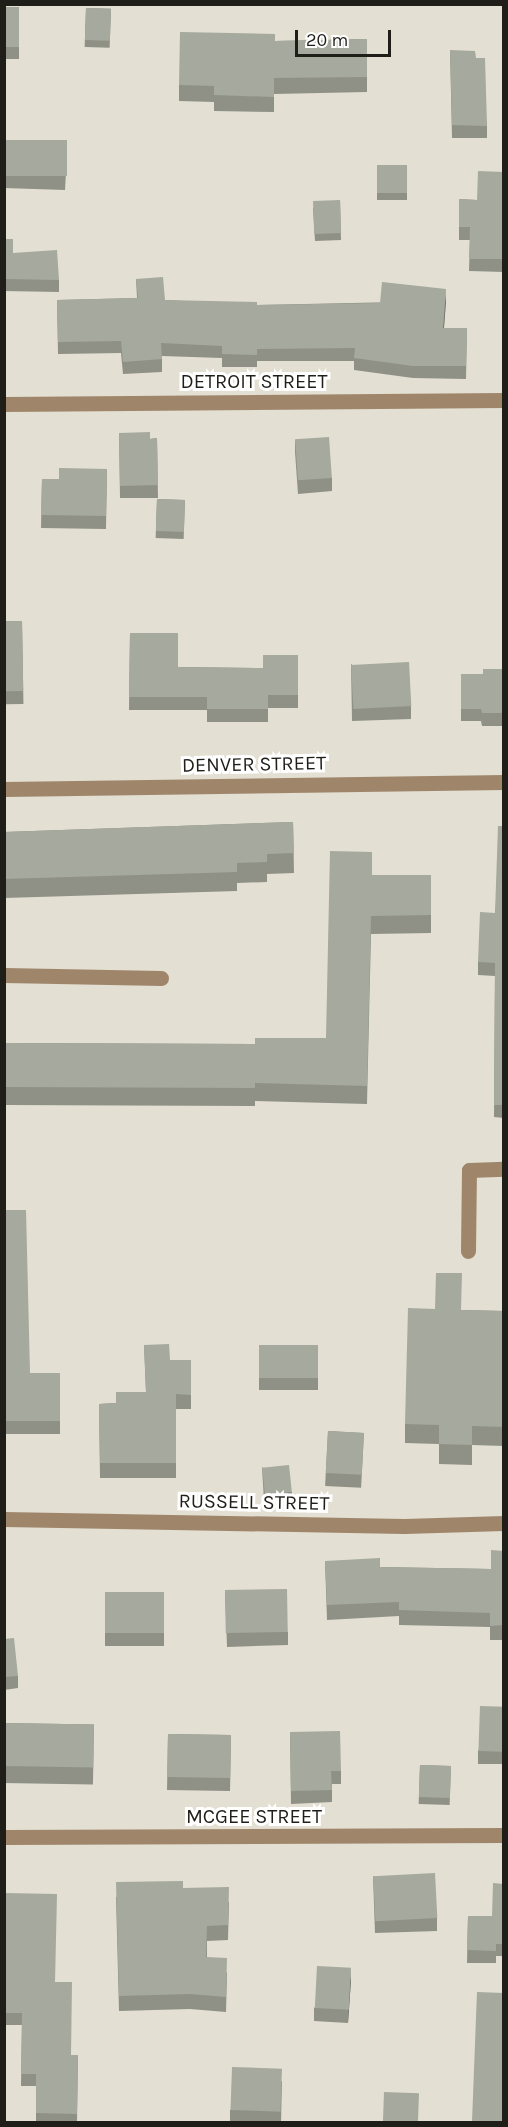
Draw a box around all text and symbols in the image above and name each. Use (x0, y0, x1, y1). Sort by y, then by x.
scale bar (298, 18, 394, 56)
text: 20 m (306, 29, 348, 51)
street label: DETROIT STREET (181, 369, 327, 393)
street label: DENVER STREET (182, 751, 326, 777)
street label: RUSSELL STREET (178, 1489, 330, 1515)
street label: MCGEE STREET (186, 1804, 322, 1828)

